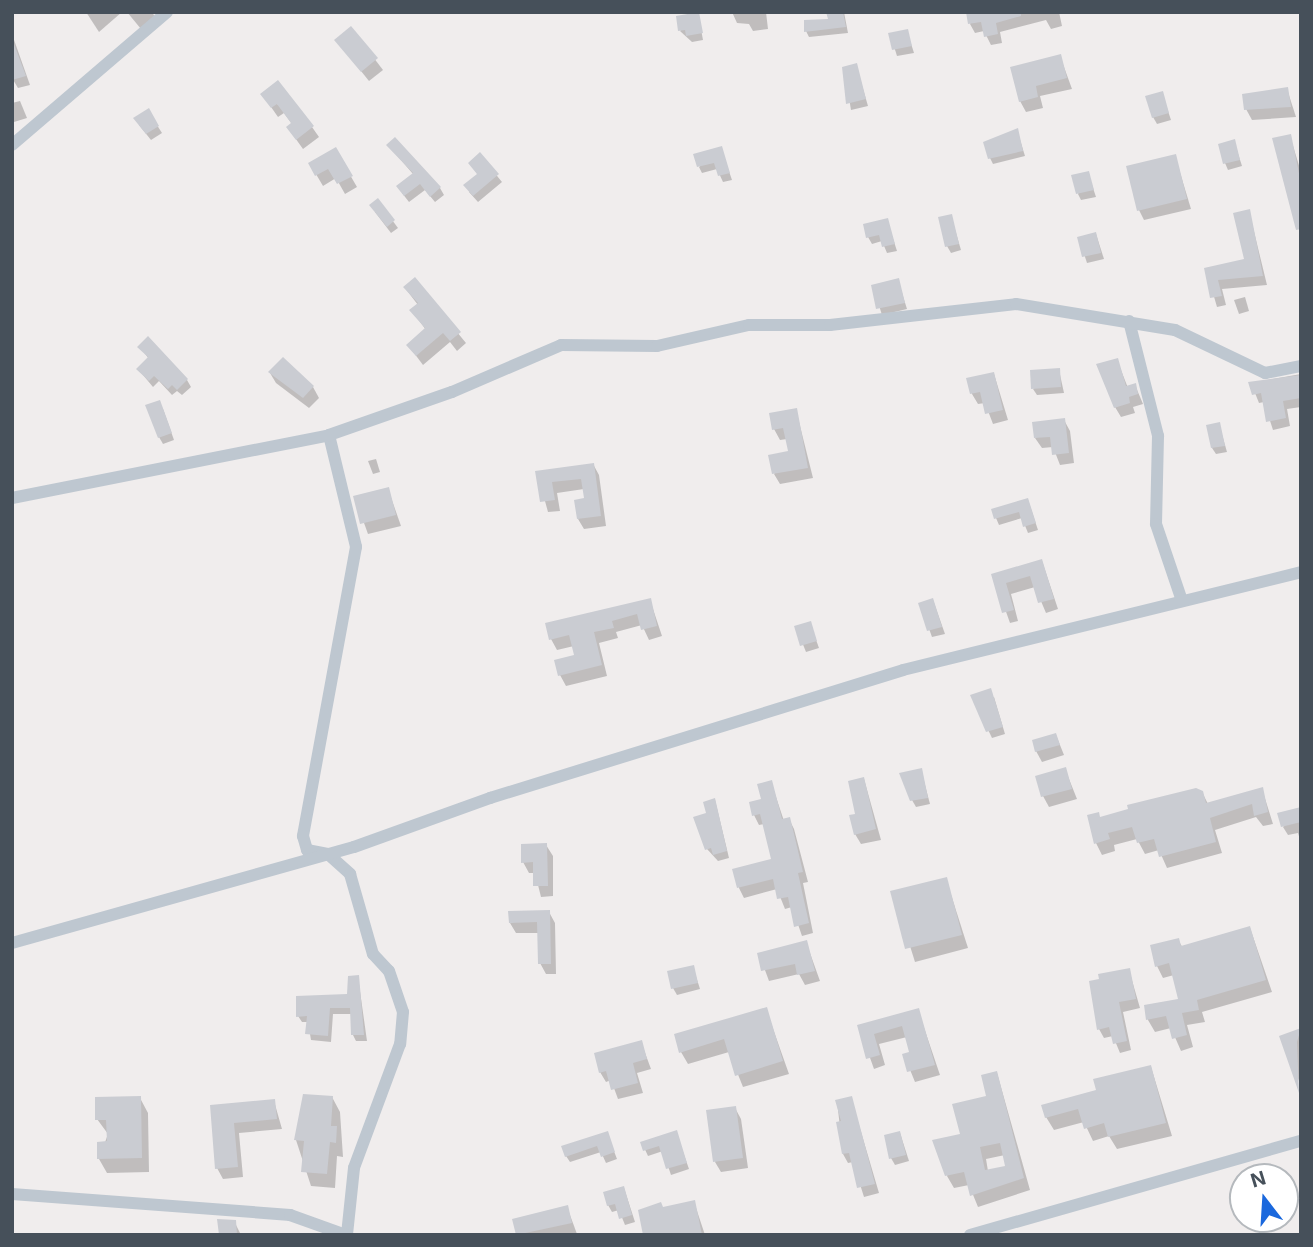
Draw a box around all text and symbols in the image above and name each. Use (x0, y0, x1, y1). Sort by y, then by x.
north arrow (1229, 1163, 1299, 1233)
text: N (1248, 1166, 1269, 1192)

